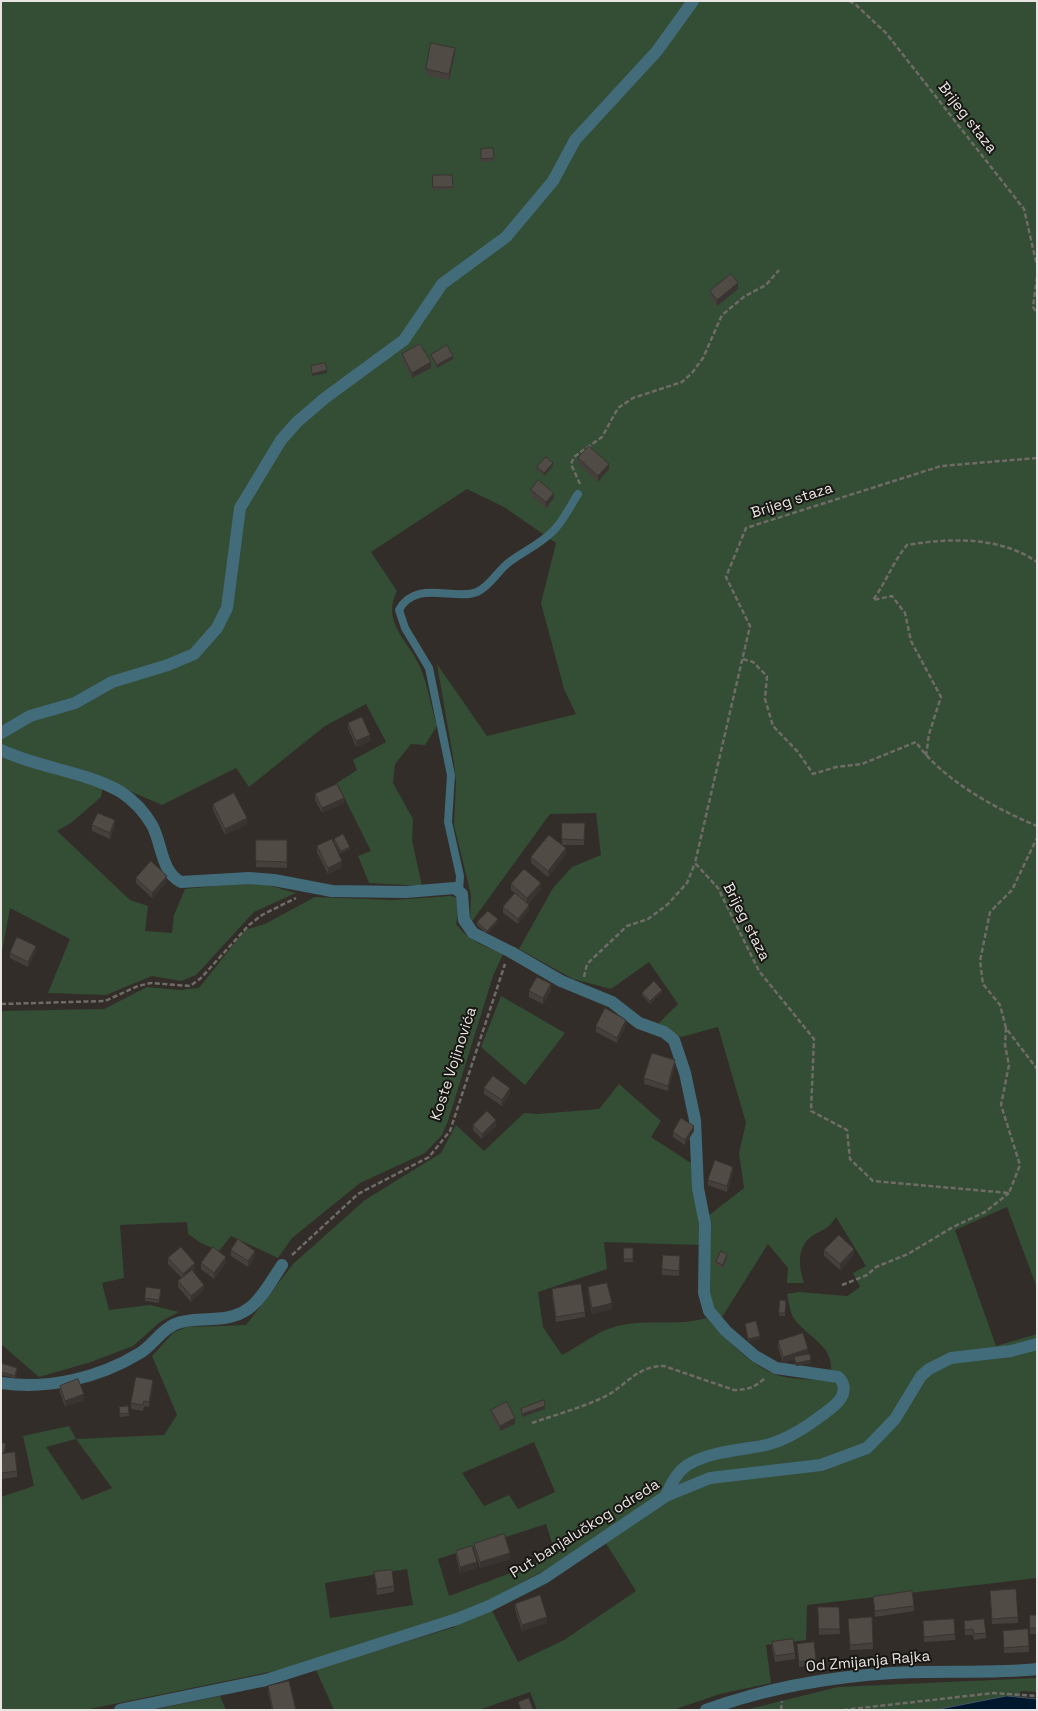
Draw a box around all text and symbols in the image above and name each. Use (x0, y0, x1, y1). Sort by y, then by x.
street label: Brijeg staza (934, 79, 1000, 157)
street label: Brijeg staza (749, 479, 835, 523)
street label: Brijeg staza (719, 880, 773, 964)
street label: Koste Vojinovića (427, 1005, 481, 1123)
street label: Put banjalučkog odreda (507, 1476, 663, 1582)
street label: Od Zmijanja Rajka (805, 1648, 931, 1676)

